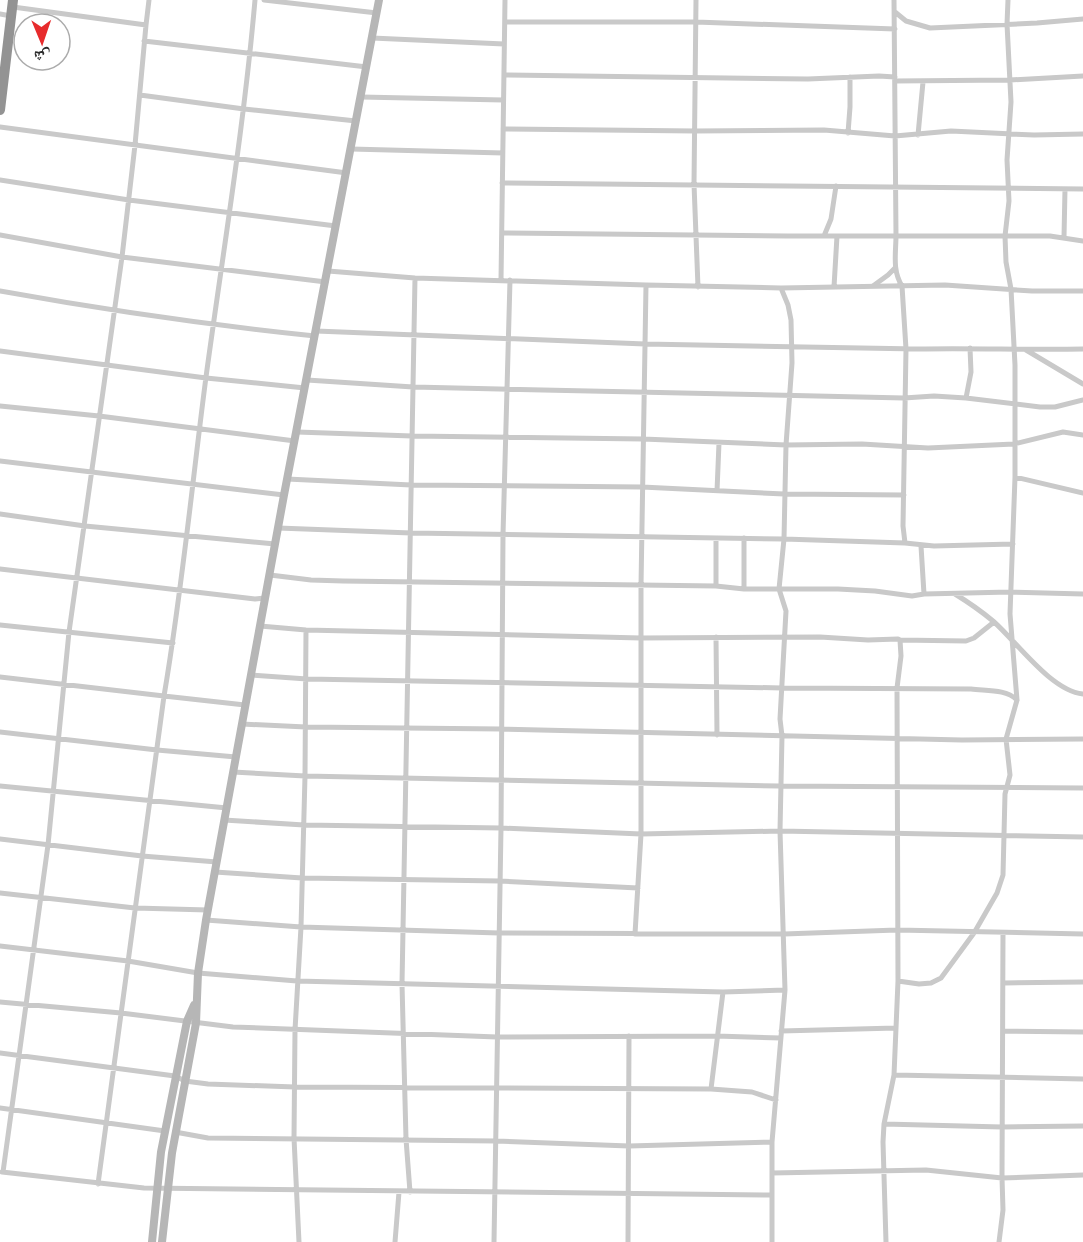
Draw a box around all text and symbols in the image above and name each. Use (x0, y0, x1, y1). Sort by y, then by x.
north arrow (12, 12, 72, 72)
text: ش (34, 46, 51, 65)

